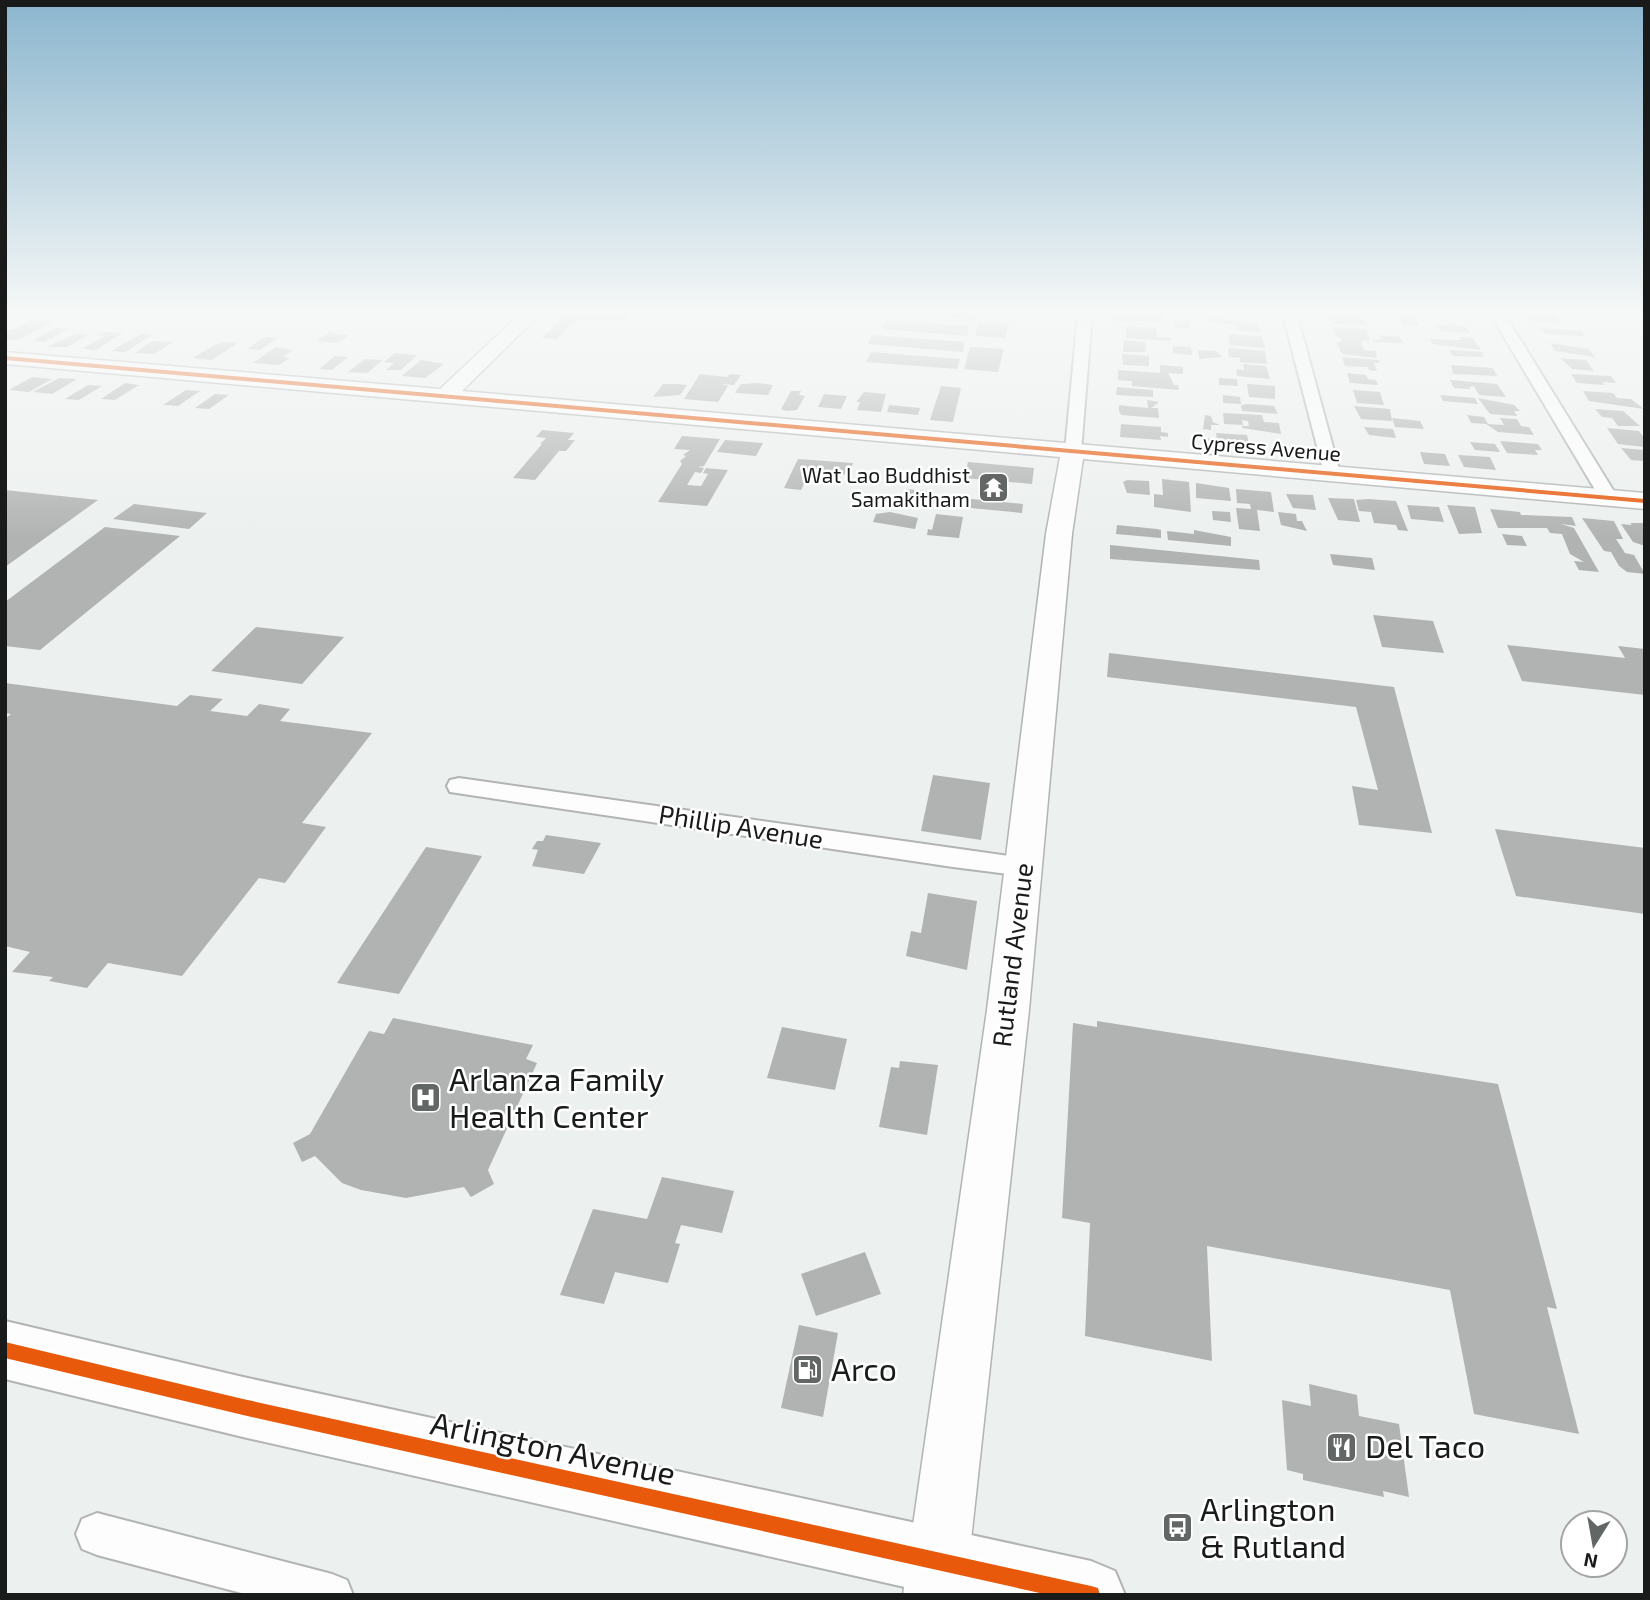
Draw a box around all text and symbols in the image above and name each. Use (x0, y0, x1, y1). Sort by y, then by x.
street label: Cypress Avenue (1190, 427, 1342, 466)
place label: Wat Lao Buddhist Samakitham (802, 462, 970, 511)
temple icon: Wat Lao Buddhist Samakitham (976, 471, 1010, 505)
street label: Phillip Avenue (657, 797, 826, 854)
street label: Rutland Avenue (985, 861, 1038, 1049)
place label: Arlanza Family Health Center (449, 1059, 664, 1134)
hospital icon: Arlanza Family Health Center (409, 1081, 443, 1115)
place label: Arco (831, 1349, 897, 1387)
fuel station icon: Arco (791, 1353, 825, 1387)
street label: Arlington Avenue (428, 1403, 679, 1492)
place label: Del Taco (1365, 1426, 1485, 1464)
restaurant icon: Del Taco (1325, 1430, 1359, 1464)
place label: Arlington & Rutland (1200, 1489, 1346, 1564)
north arrow (1559, 1509, 1629, 1579)
bus stop icon: Arlington & Rutland (1160, 1511, 1194, 1545)
text: N (1582, 1549, 1600, 1574)

